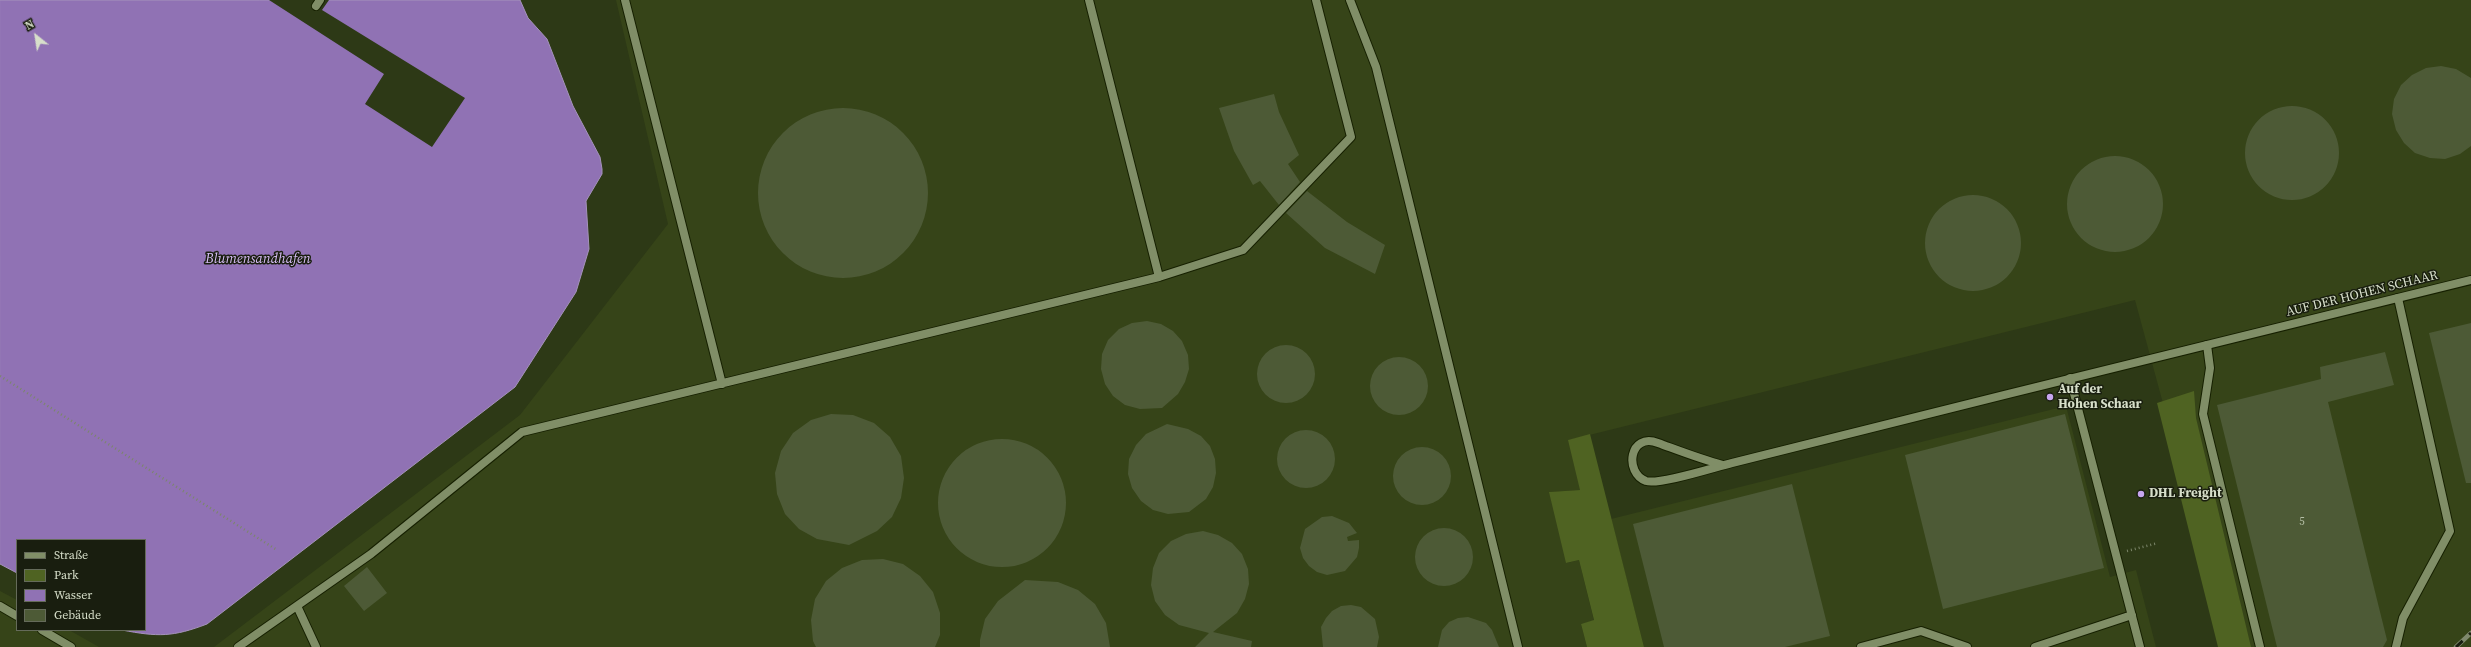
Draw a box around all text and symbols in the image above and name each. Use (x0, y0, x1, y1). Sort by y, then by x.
north arrow (16, 16, 56, 56)
text: N (23, 17, 37, 34)
water label: Blumensandhafen (205, 251, 311, 267)
street label: AUF DER HOHEN SCHAAR (2284, 268, 2440, 320)
place label: Auf der Hohen Schaar (2058, 382, 2142, 413)
marker: Auf der Hohen Schaar (2045, 392, 2055, 402)
place label: DHL Freight (2149, 486, 2222, 502)
marker: DHL Freight (2136, 489, 2146, 499)
house number: 5 (2299, 515, 2305, 529)
legend (16, 539, 146, 631)
text: Straße (54, 547, 88, 563)
text: Park (54, 567, 79, 583)
text: Wasser (54, 587, 92, 603)
text: Gebäude (54, 607, 101, 623)

